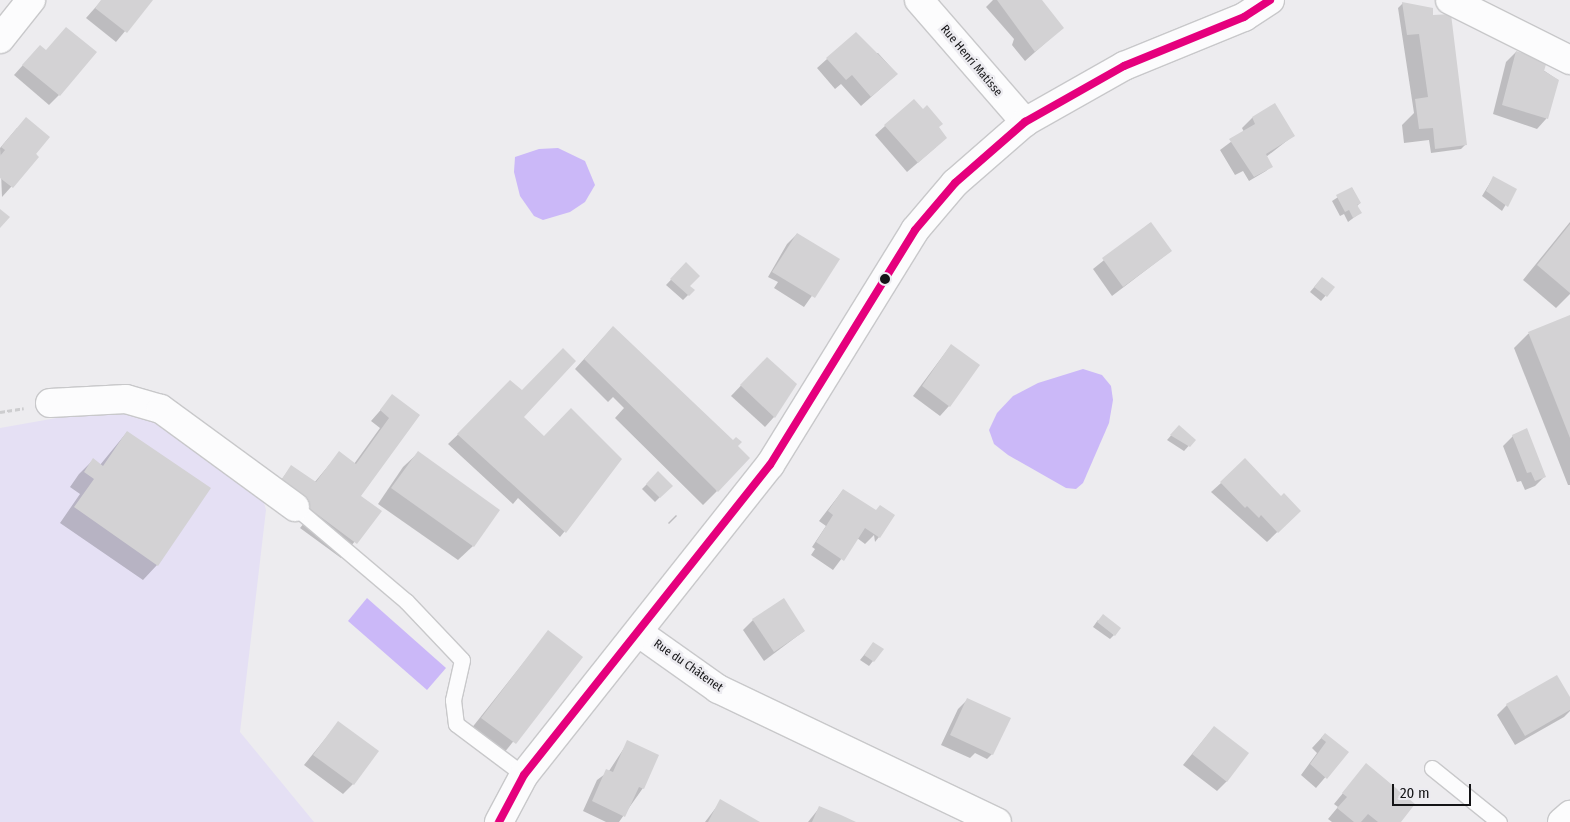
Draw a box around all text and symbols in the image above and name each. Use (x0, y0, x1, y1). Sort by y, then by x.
street label: Rue Henri Matisse (937, 22, 1005, 100)
unlabelled marker (880, 274, 890, 284)
street label: Rue du Châtenet (651, 637, 725, 695)
scale bar (1395, 774, 1474, 806)
text: 20 m (1400, 784, 1430, 802)

